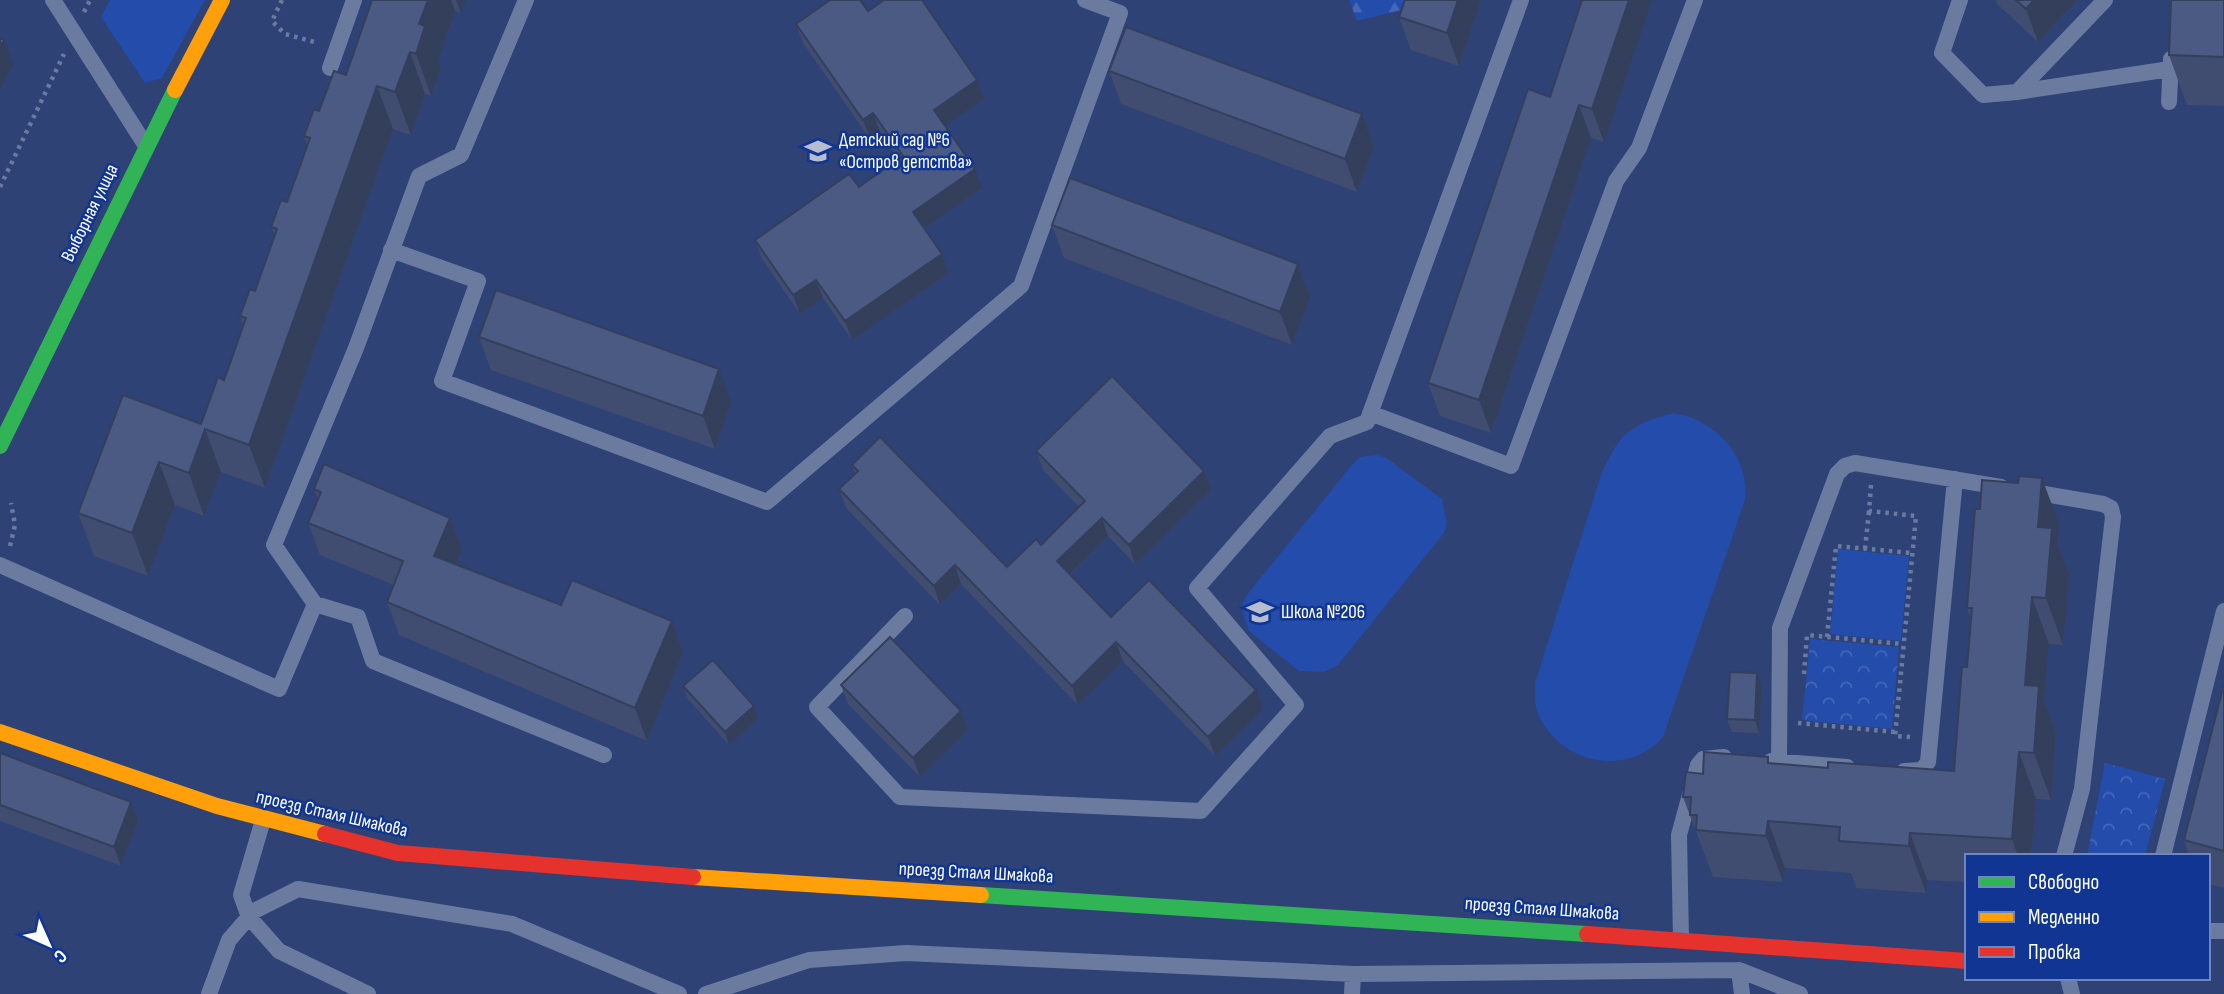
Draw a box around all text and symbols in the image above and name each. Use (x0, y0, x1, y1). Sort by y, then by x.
place label: Детский сад №6 «Остров детства» (839, 129, 972, 174)
school or university icon: Детский сад №6 «Остров детства» (803, 136, 833, 166)
street label: Выборная улица (56, 160, 124, 266)
school or university icon: Школа №206 (1245, 597, 1275, 627)
place label: Школа №206 (1281, 601, 1365, 624)
street label: проезд Сталя Шмакова (254, 785, 410, 843)
legend (1965, 854, 2210, 980)
street label: проезд Сталя Шмакова (898, 857, 1054, 889)
text: Свободно (2028, 870, 2099, 895)
street label: проезд Сталя Шмакова (1464, 892, 1620, 926)
text: Медленно (2028, 905, 2100, 930)
north arrow (14, 910, 84, 980)
text: Пробка (2028, 940, 2081, 965)
text: С (48, 944, 72, 968)

